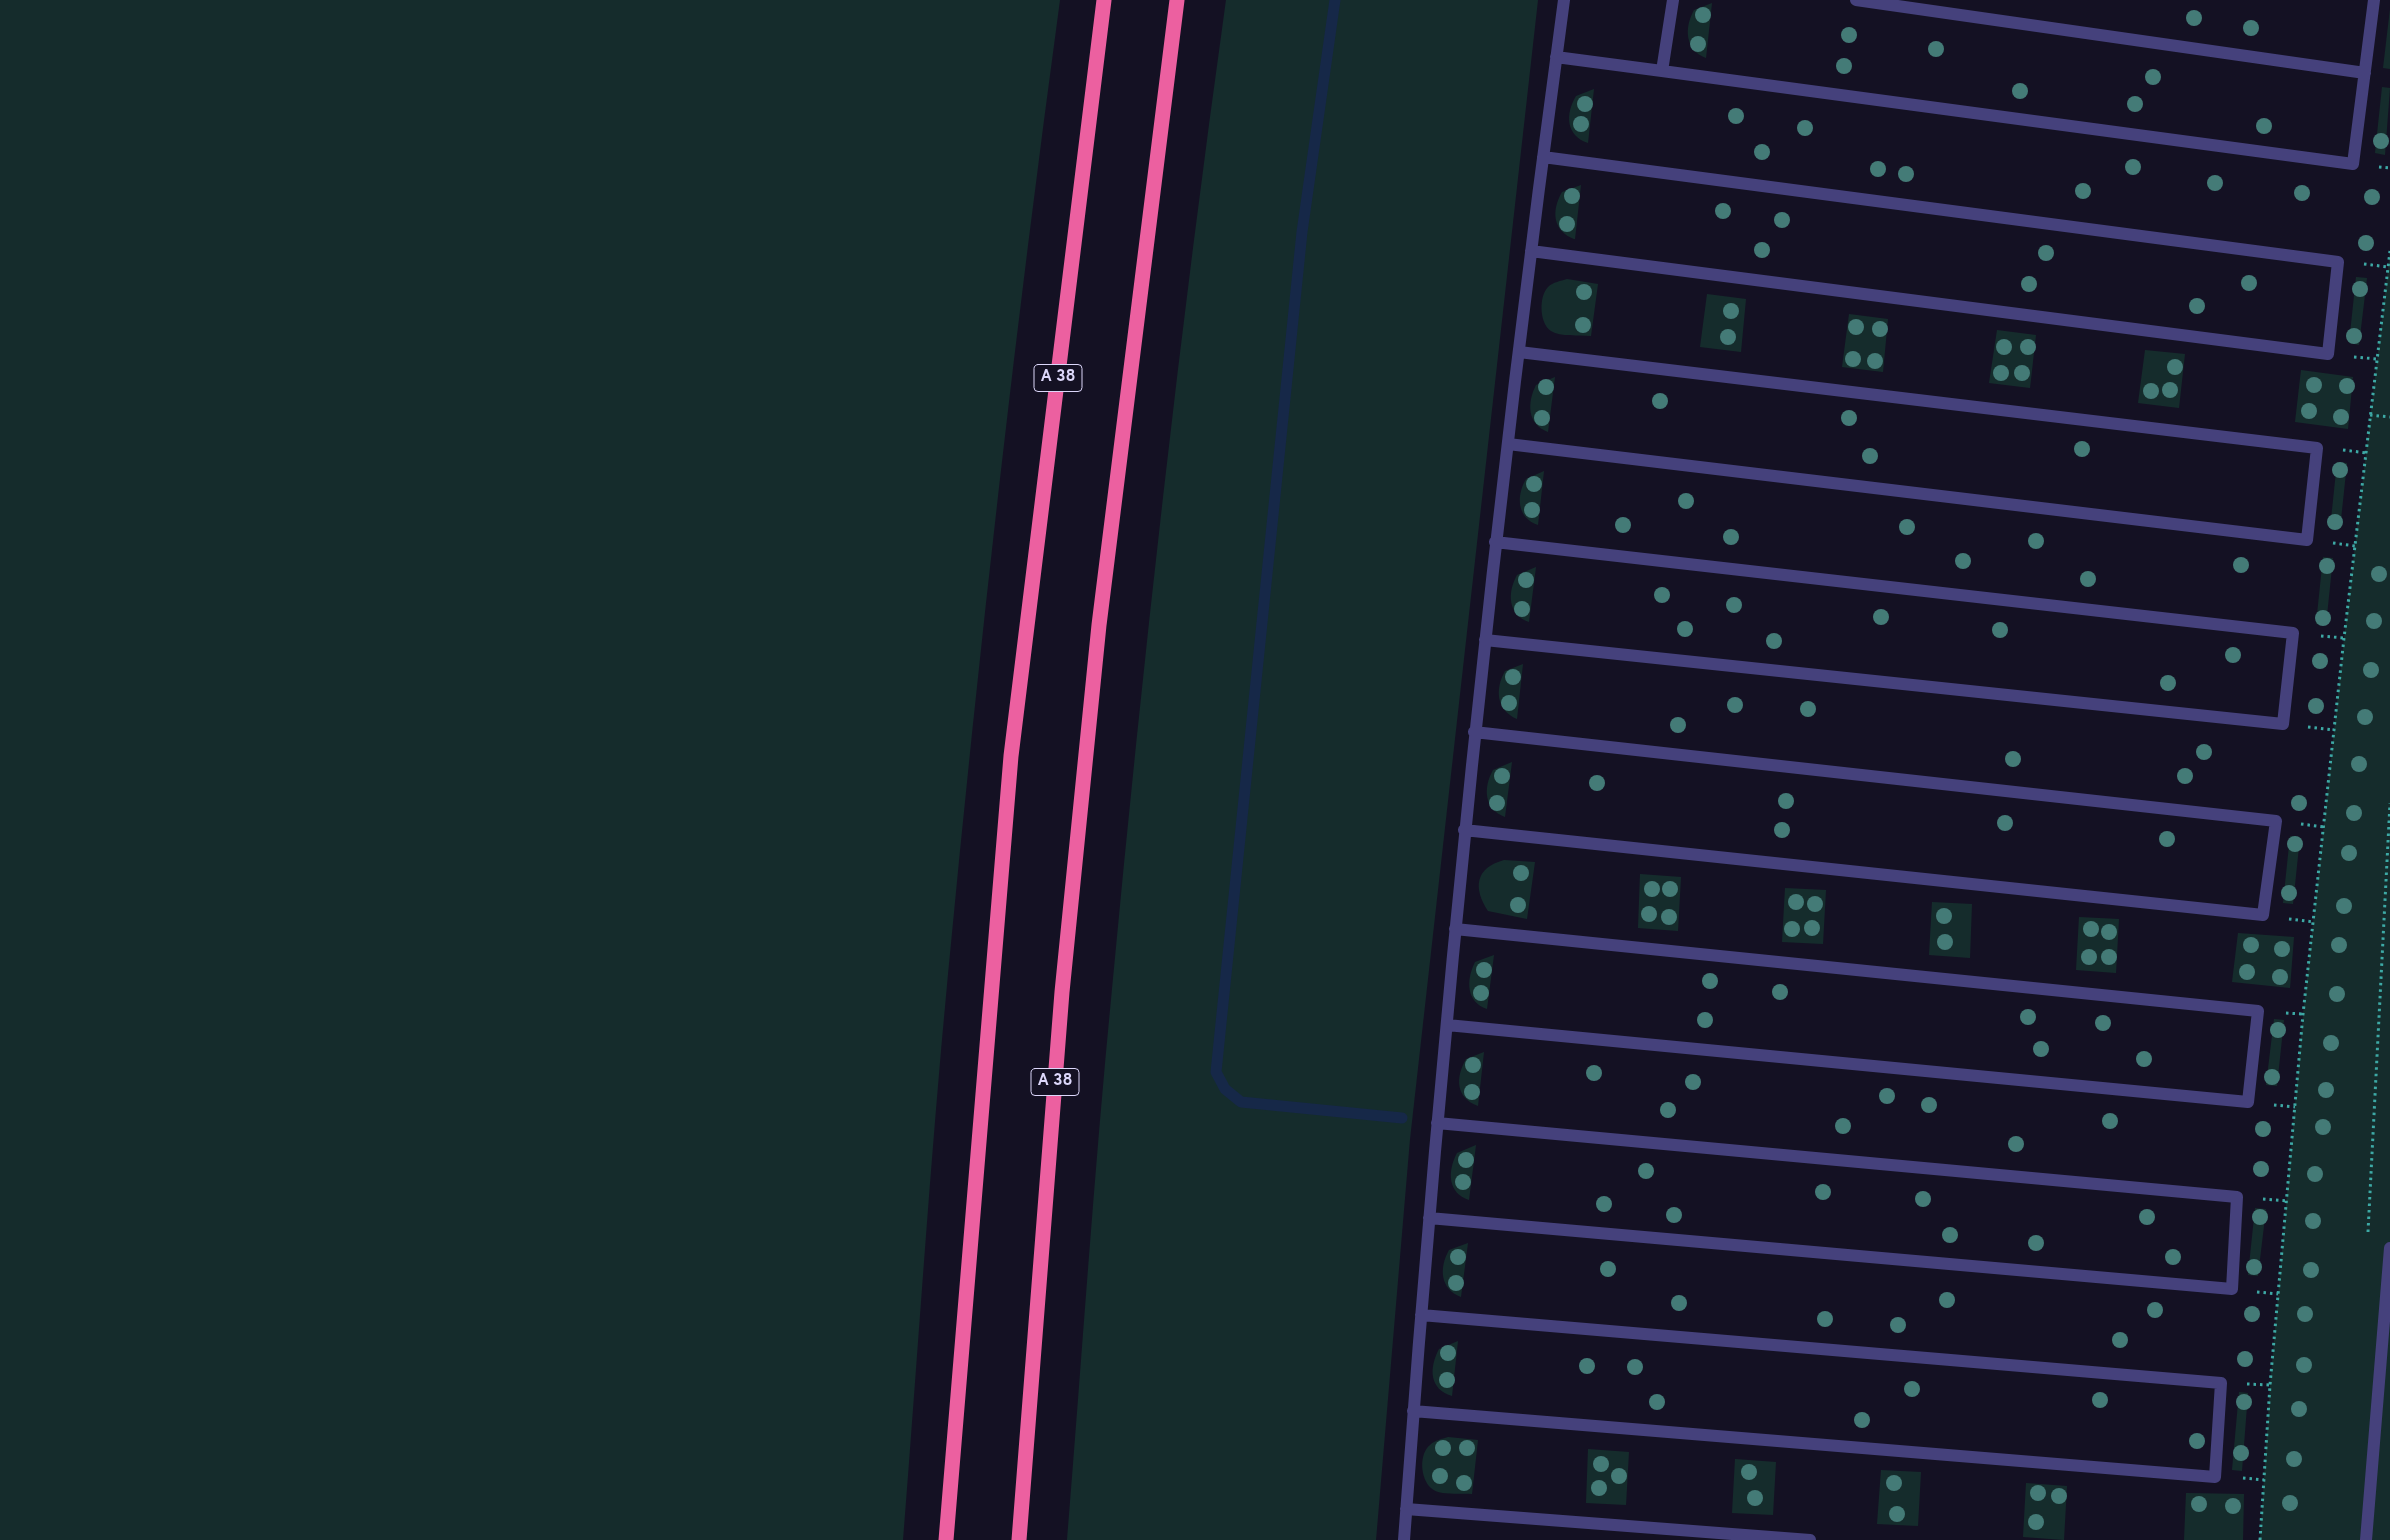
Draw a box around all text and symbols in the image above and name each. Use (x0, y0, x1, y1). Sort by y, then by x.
road number: A 38 (1034, 364, 1082, 392)
road number: A 38 (1031, 1068, 1079, 1096)

